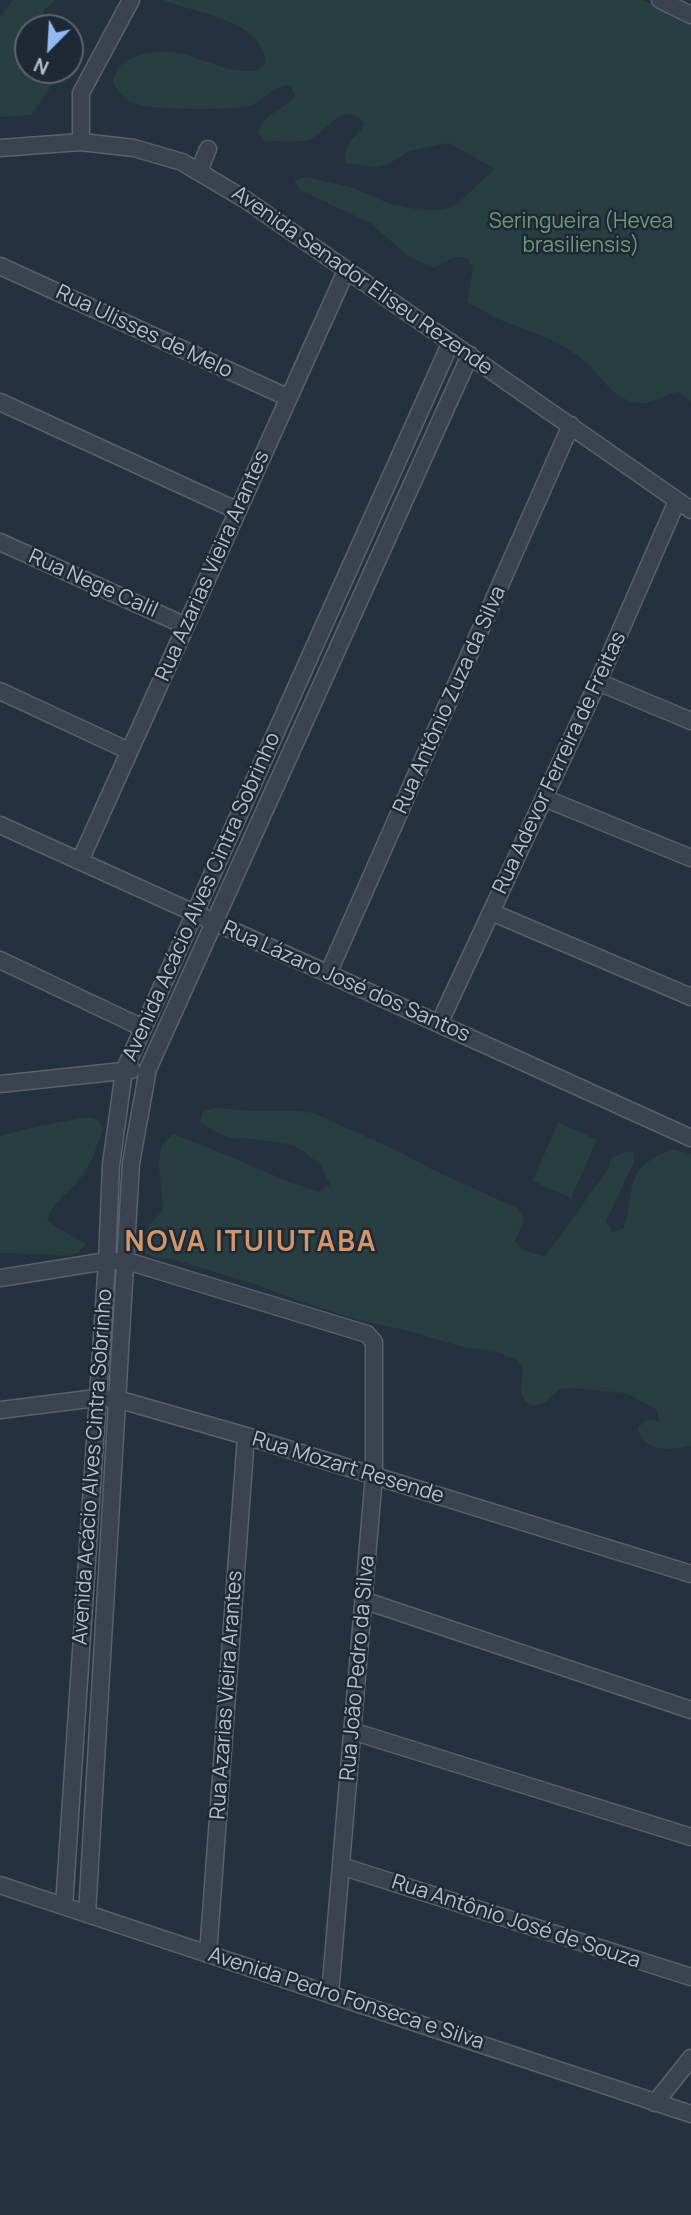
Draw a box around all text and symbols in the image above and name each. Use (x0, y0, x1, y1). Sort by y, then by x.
north arrow (14, 14, 84, 84)
text: N (30, 52, 53, 81)
street label: Avenida Senador Eliseu Rezende (227, 181, 497, 381)
park label: Seringueira (Hevea brasiliensis) (489, 209, 673, 259)
street label: Rua Ulisses de Melo (52, 280, 236, 384)
street label: Rua Azarias Vieira Arantes (151, 447, 275, 685)
street label: Rua Nege Calil (25, 544, 161, 624)
street label: Rua Antônio Zuza da Silva (388, 582, 512, 818)
street label: Rua Adevor Ferreira de Freitas (488, 628, 632, 898)
street label: Avenida Acácio Alves Cintra Sobrinho (118, 729, 286, 1065)
street label: Rua Lázaro José dos Santos (218, 916, 474, 1048)
district label: NOVA ITUIUTABA (126, 1226, 376, 1260)
street label: Avenida Acácio Alves Cintra Sobrinho (68, 1288, 118, 1646)
street label: Rua Mozart Resende (249, 1427, 447, 1509)
street label: Rua João Pedro da Silva (336, 1554, 380, 1782)
street label: Rua Azarias Vieira Arantes (206, 1570, 248, 1820)
street label: Rua Antônio José de Souza (388, 1870, 644, 1974)
street label: Avenida Pedro Fonseca e Silva (205, 1942, 487, 2056)

